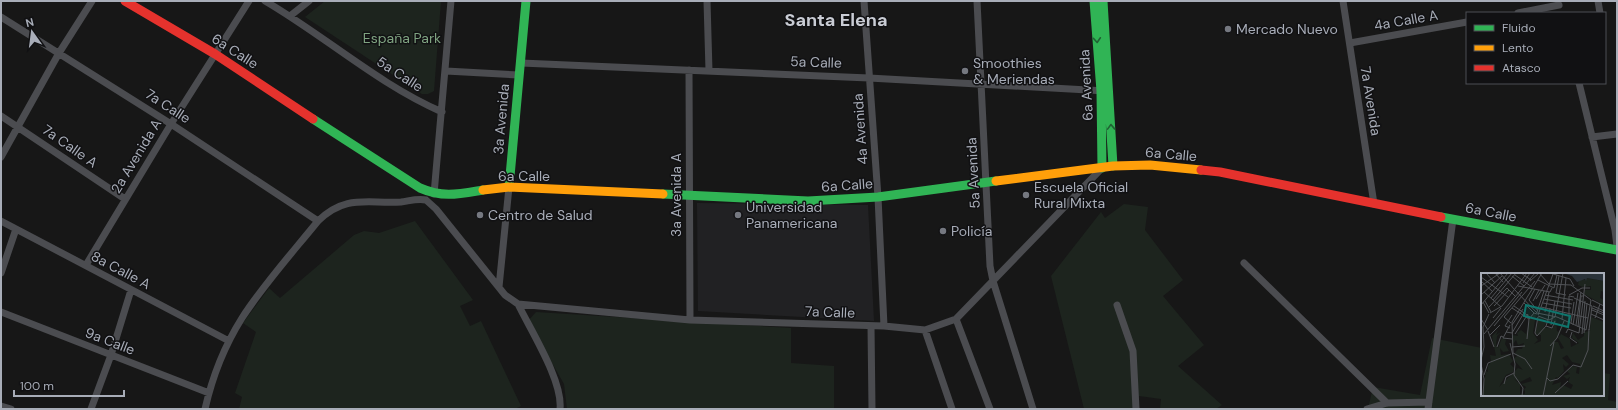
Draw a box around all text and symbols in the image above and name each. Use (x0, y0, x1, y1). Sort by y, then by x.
street label: 4a Calle A (1373, 6, 1439, 34)
district label: Santa Elena (785, 8, 887, 32)
north arrow (12, 12, 52, 52)
legend (1466, 12, 1606, 84)
text: N (24, 15, 35, 30)
place label: Mercado Nuevo (1236, 20, 1338, 38)
text: Fluido (1502, 20, 1536, 36)
marker: Mercado Nuevo (1223, 24, 1233, 34)
street label: 6a Calle (208, 29, 262, 73)
park label: España Park (363, 29, 441, 47)
one-way arrow (1093, 37, 1102, 43)
text: Lento (1502, 40, 1533, 56)
street label: 6a Avenida (1075, 49, 1097, 121)
street label: 5a Calle (373, 52, 427, 96)
street label: 5a Calle (790, 52, 842, 72)
place label: Smoothies & Meriendas (973, 54, 1055, 88)
text: Atasco (1502, 60, 1541, 76)
street label: 7a Avenida (1357, 65, 1385, 137)
marker: Smoothies & Meriendas (960, 66, 970, 76)
street label: 3a Avenida (489, 83, 513, 155)
street label: 7a Calle (142, 85, 194, 127)
street label: 4a Avenida (849, 93, 871, 165)
street label: 2a Avenida A (107, 115, 165, 197)
street label: 7a Calle A (39, 120, 101, 172)
one-way arrow (1107, 124, 1116, 130)
street label: 5a Avenida (962, 137, 984, 209)
street label: 6a Calle (1144, 143, 1198, 165)
street label: 3a Avenida A (667, 153, 685, 237)
street label: 6a Calle (498, 167, 550, 185)
street label: 6a Calle (820, 174, 874, 196)
place label: Escuela Oficial Rural Mixta (1034, 178, 1128, 212)
marker: Escuela Oficial Rural Mixta (1021, 190, 1031, 200)
place label: Universidad Panamericana (746, 198, 837, 232)
street label: 6a Calle (1464, 198, 1518, 226)
place label: Centro de Salud (488, 206, 593, 224)
marker: Centro de Salud (475, 210, 485, 220)
marker: Universidad Panamericana (733, 210, 743, 220)
place label: Policía (951, 222, 992, 240)
marker: Policía (938, 226, 948, 236)
street label: 8a Calle A (88, 247, 154, 293)
inset map (1481, 273, 1604, 396)
street label: 7a Calle (805, 302, 855, 322)
street label: 9a Calle (83, 323, 138, 359)
scale bar (14, 372, 124, 398)
text: 100 m (20, 378, 54, 394)

